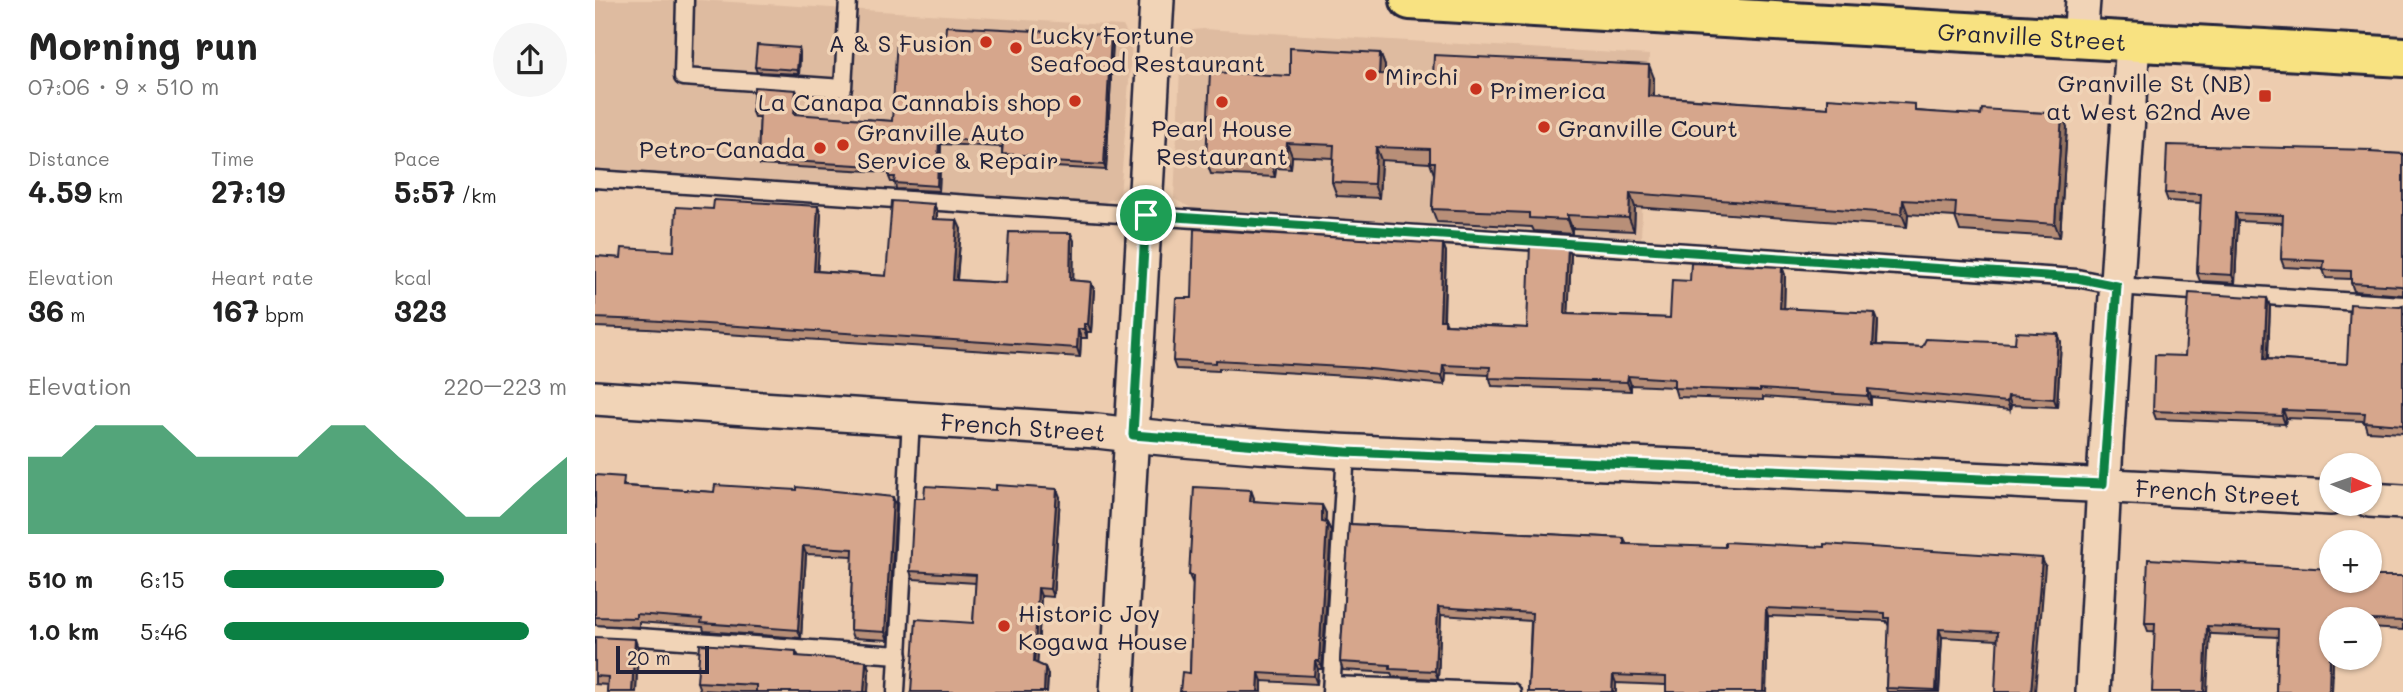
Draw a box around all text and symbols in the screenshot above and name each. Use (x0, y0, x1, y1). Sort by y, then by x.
street label: Granville Street (1937, 15, 2127, 57)
place label: Lucky Fortune Seafood Restaurant (1030, 19, 1265, 78)
text: Morning run (28, 20, 258, 70)
button: share (493, 23, 567, 97)
place label: A & S Fusion (828, 27, 972, 58)
marker: A & S Fusion (978, 34, 994, 50)
marker: Lucky Fortune Seafood Restaurant (1008, 40, 1024, 56)
place label: Mirchi (1385, 60, 1459, 91)
marker: Mirchi (1363, 67, 1379, 83)
place label: Granville St (NB) at West 62nd Ave (2046, 67, 2251, 126)
text: 07:06 · 9 × 510 m (28, 71, 219, 101)
place label: Primerica (1490, 74, 1607, 105)
marker: Primerica (1468, 81, 1484, 97)
place label: La Canapa Cannabis shop (758, 86, 1061, 117)
marker: Granville St (NB) at West 62nd Ave (2257, 88, 2273, 104)
marker: La Canapa Cannabis shop (1067, 93, 1083, 109)
marker: Pearl House Restaurant (1214, 94, 1230, 110)
place label: Pearl House Restaurant (1151, 112, 1293, 171)
place label: Granville Court (1558, 112, 1738, 143)
place label: Granville Auto Service & Repair (857, 116, 1059, 175)
marker: Granville Court (1536, 119, 1552, 135)
place label: Petro-Canada (639, 133, 806, 164)
marker: Granville Auto Service & Repair (835, 137, 851, 153)
marker: Petro-Canada (812, 140, 828, 156)
text: Distance (28, 146, 110, 171)
text: Time (211, 146, 254, 171)
text: Pace (394, 146, 440, 171)
text: 4.59 (28, 171, 92, 211)
text: 27:19 (211, 171, 285, 211)
text: 5:57 (394, 171, 455, 211)
text: km (92, 183, 123, 208)
text: /km (455, 183, 497, 208)
pin (1116, 185, 1176, 245)
icon: arrive (1127, 196, 1165, 234)
text: Elevation (28, 265, 113, 290)
text: Heart rate (211, 265, 314, 290)
text: kcal (394, 265, 432, 290)
text: 36 (28, 290, 64, 330)
text: 167 (211, 290, 259, 330)
text: 323 (394, 290, 447, 330)
text: m (64, 302, 85, 327)
text: bpm (259, 302, 304, 327)
text: Elevation (28, 371, 131, 401)
text: 220–223 m (444, 371, 567, 401)
street label: French Street (940, 405, 1107, 447)
north arrow (2319, 453, 2382, 516)
map controls (2319, 453, 2382, 670)
street label: French Street (2135, 472, 2302, 512)
button: + (2319, 530, 2382, 593)
text: 510 m (28, 564, 93, 594)
text: 6:15 (140, 564, 185, 594)
place label: Historic Joy Kogawa House (1018, 597, 1188, 656)
button: − (2319, 607, 2382, 670)
text: 1.0 km (28, 616, 99, 646)
text: 5:46 (140, 616, 188, 646)
marker: Historic Joy Kogawa House (996, 618, 1012, 634)
scale bar (616, 643, 709, 675)
text: 20 m (627, 645, 671, 670)

